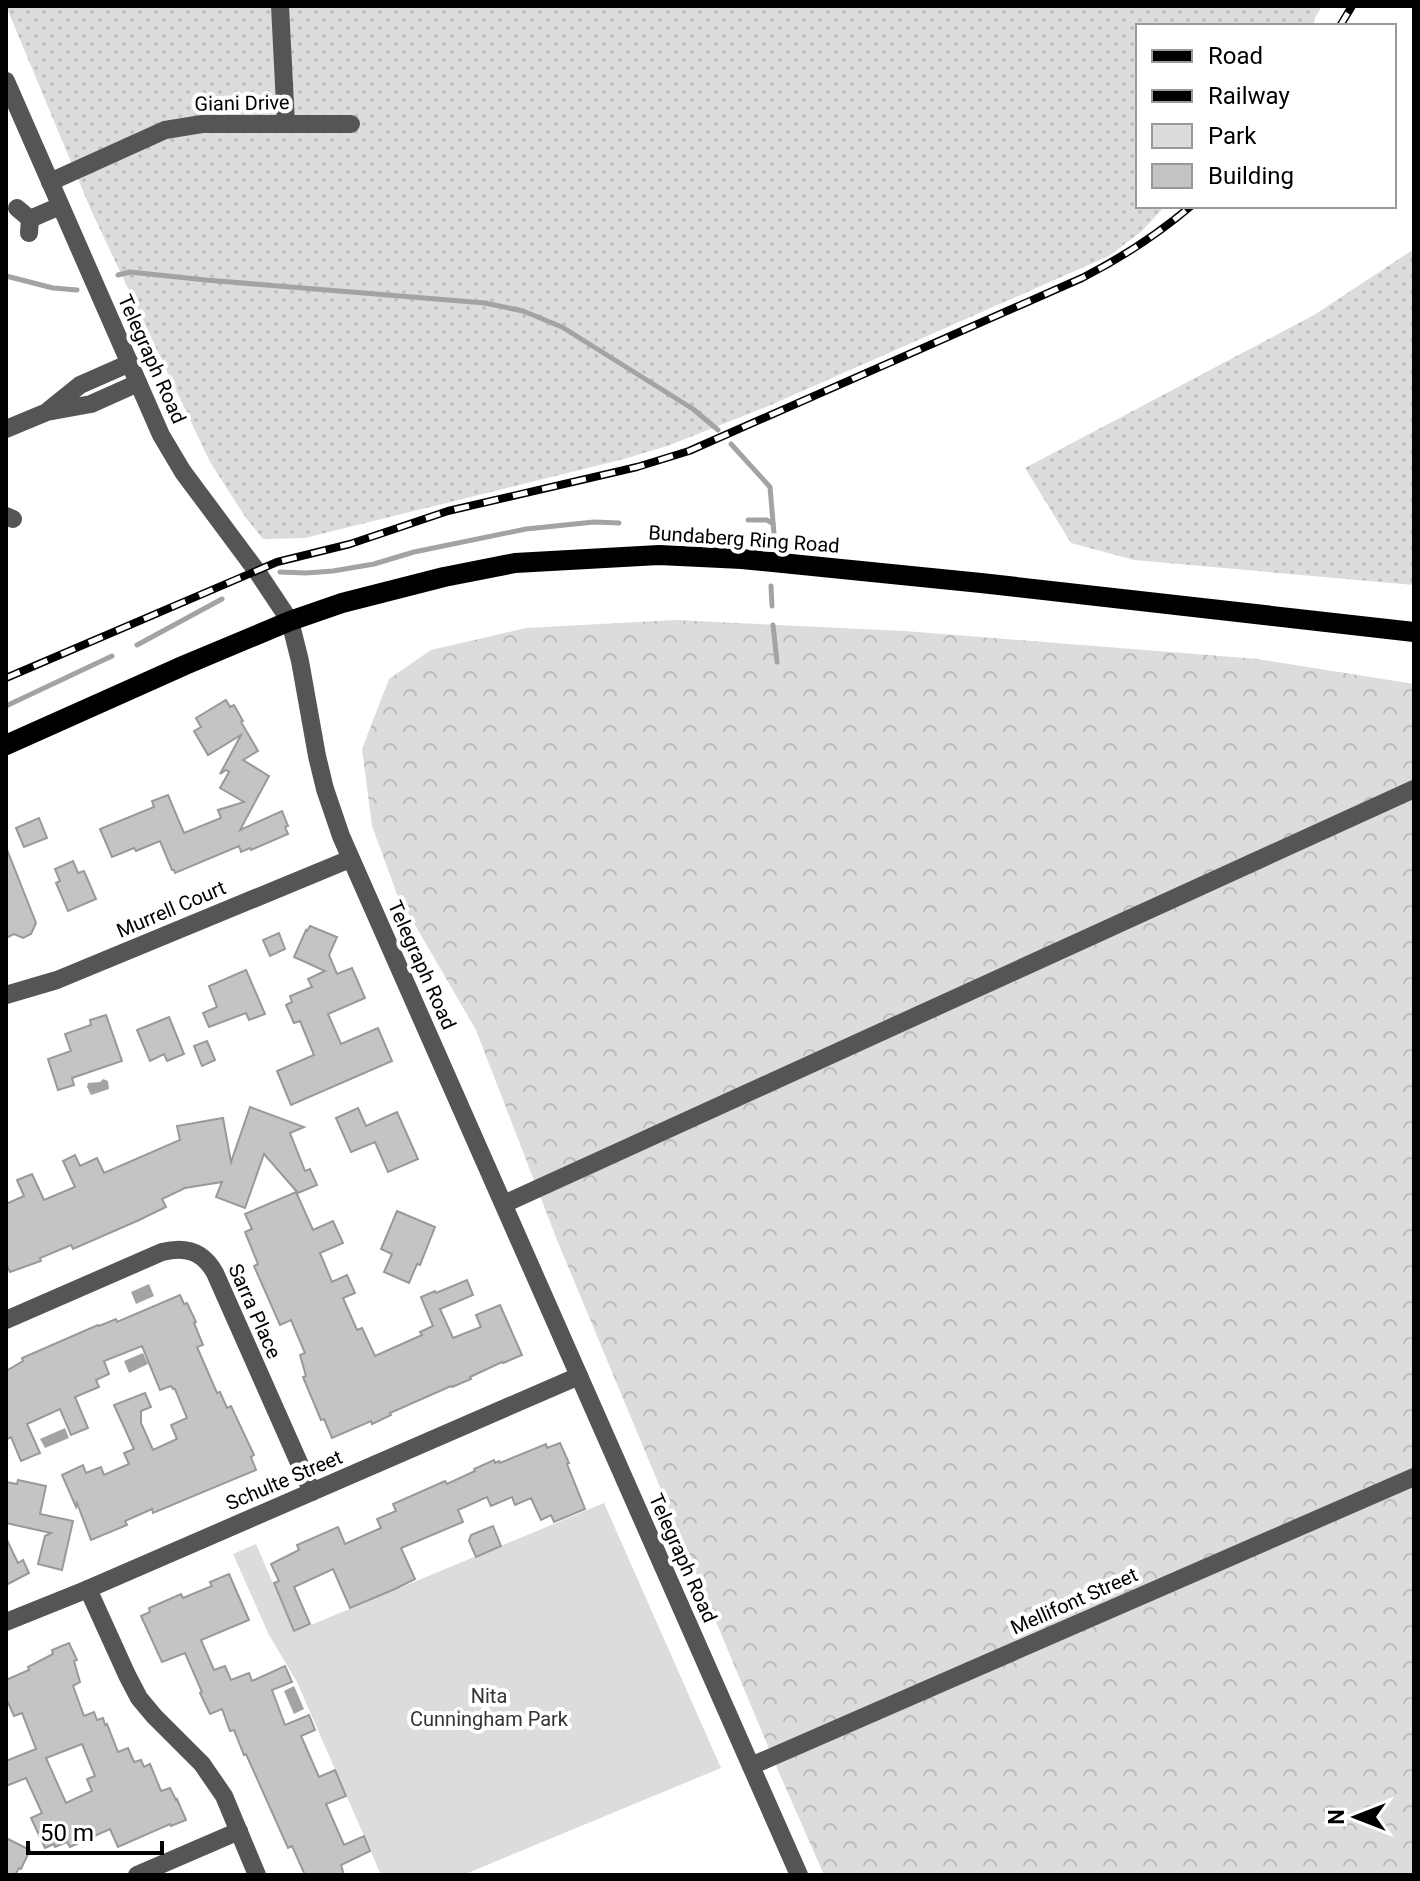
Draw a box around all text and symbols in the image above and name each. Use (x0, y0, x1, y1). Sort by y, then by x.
legend (1136, 24, 1396, 208)
text: Road (1208, 42, 1263, 70)
text: Railway (1208, 82, 1290, 110)
street label: Giani Drive (194, 90, 290, 116)
text: Park (1208, 122, 1257, 150)
text: Building (1208, 162, 1294, 190)
street label: Telegraph Road (113, 291, 191, 427)
street label: Bundaberg Ring Road (648, 520, 840, 558)
street label: Murrell Court (113, 875, 229, 943)
street label: Telegraph Road (383, 897, 461, 1033)
street label: Sarra Place (223, 1260, 287, 1362)
street label: Schulte Street (222, 1445, 346, 1515)
street label: Telegraph Road (644, 1490, 722, 1626)
street label: Mellifont Street (1007, 1562, 1141, 1640)
park label: Nita Cunningham Park (410, 1684, 569, 1731)
north arrow (1316, 1777, 1396, 1857)
scale bar (28, 1805, 162, 1855)
text: N (1324, 1809, 1349, 1825)
text: 50 m (40, 1819, 94, 1847)

